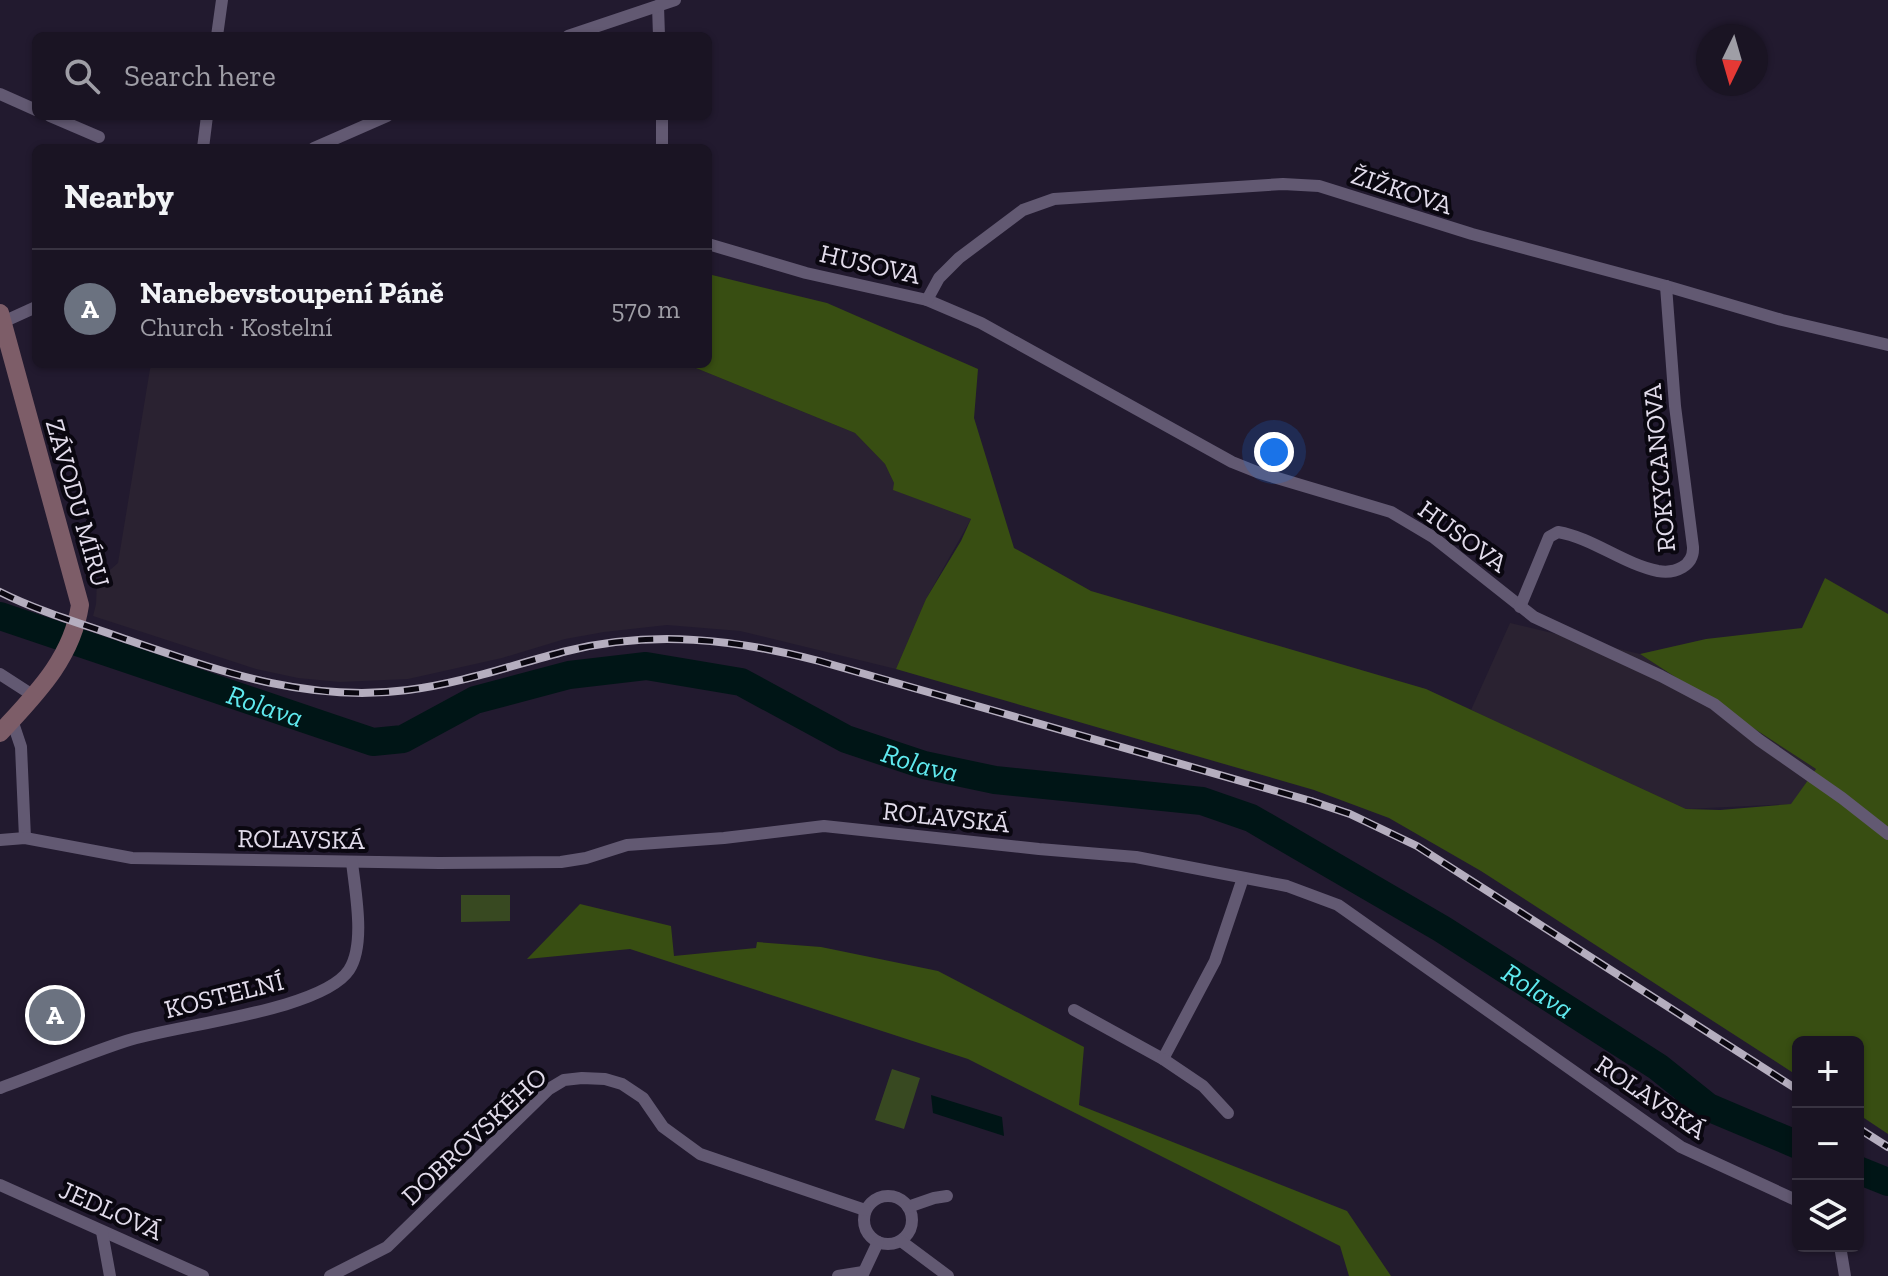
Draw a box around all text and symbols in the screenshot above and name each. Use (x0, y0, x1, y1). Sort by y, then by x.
north arrow (1696, 24, 1768, 96)
search box (32, 32, 712, 120)
icon: search (60, 54, 104, 98)
text: Search here (124, 58, 276, 94)
street label: ŽIŽKOVA (1347, 159, 1458, 222)
text: Nearby (64, 176, 174, 217)
street label: HUSOVA (817, 237, 925, 291)
text: Nanebevstoupení Páně (140, 275, 444, 311)
text: A (81, 293, 99, 325)
text: 570 m (611, 293, 680, 325)
text: Church · Kostelní (140, 311, 333, 343)
street label: ROKYCANOVA (1636, 381, 1682, 554)
street label: ZÁVODU MÍRU (39, 415, 117, 591)
your location (1254, 432, 1294, 472)
street label: HUSOVA (1412, 493, 1515, 580)
water label: Rolava (223, 678, 307, 734)
water label: Rolava (877, 736, 961, 789)
street label: ROLAVSKÁ (881, 794, 1012, 840)
street label: ROLAVSKÁ (237, 822, 366, 856)
water label: Rolava (1496, 956, 1580, 1026)
street label: KOSTELNÍ (161, 965, 287, 1025)
pin: A (29, 985, 81, 1045)
map controls (1792, 1036, 1864, 1252)
button: + (1792, 1036, 1864, 1108)
street label: ROLAVSKÁ (1589, 1048, 1714, 1147)
street label: DOBROVSKÉHO (395, 1060, 553, 1212)
button: − (1792, 1108, 1864, 1180)
street label: JEDLOVÁ (54, 1173, 169, 1247)
button: layers (1792, 1180, 1864, 1252)

